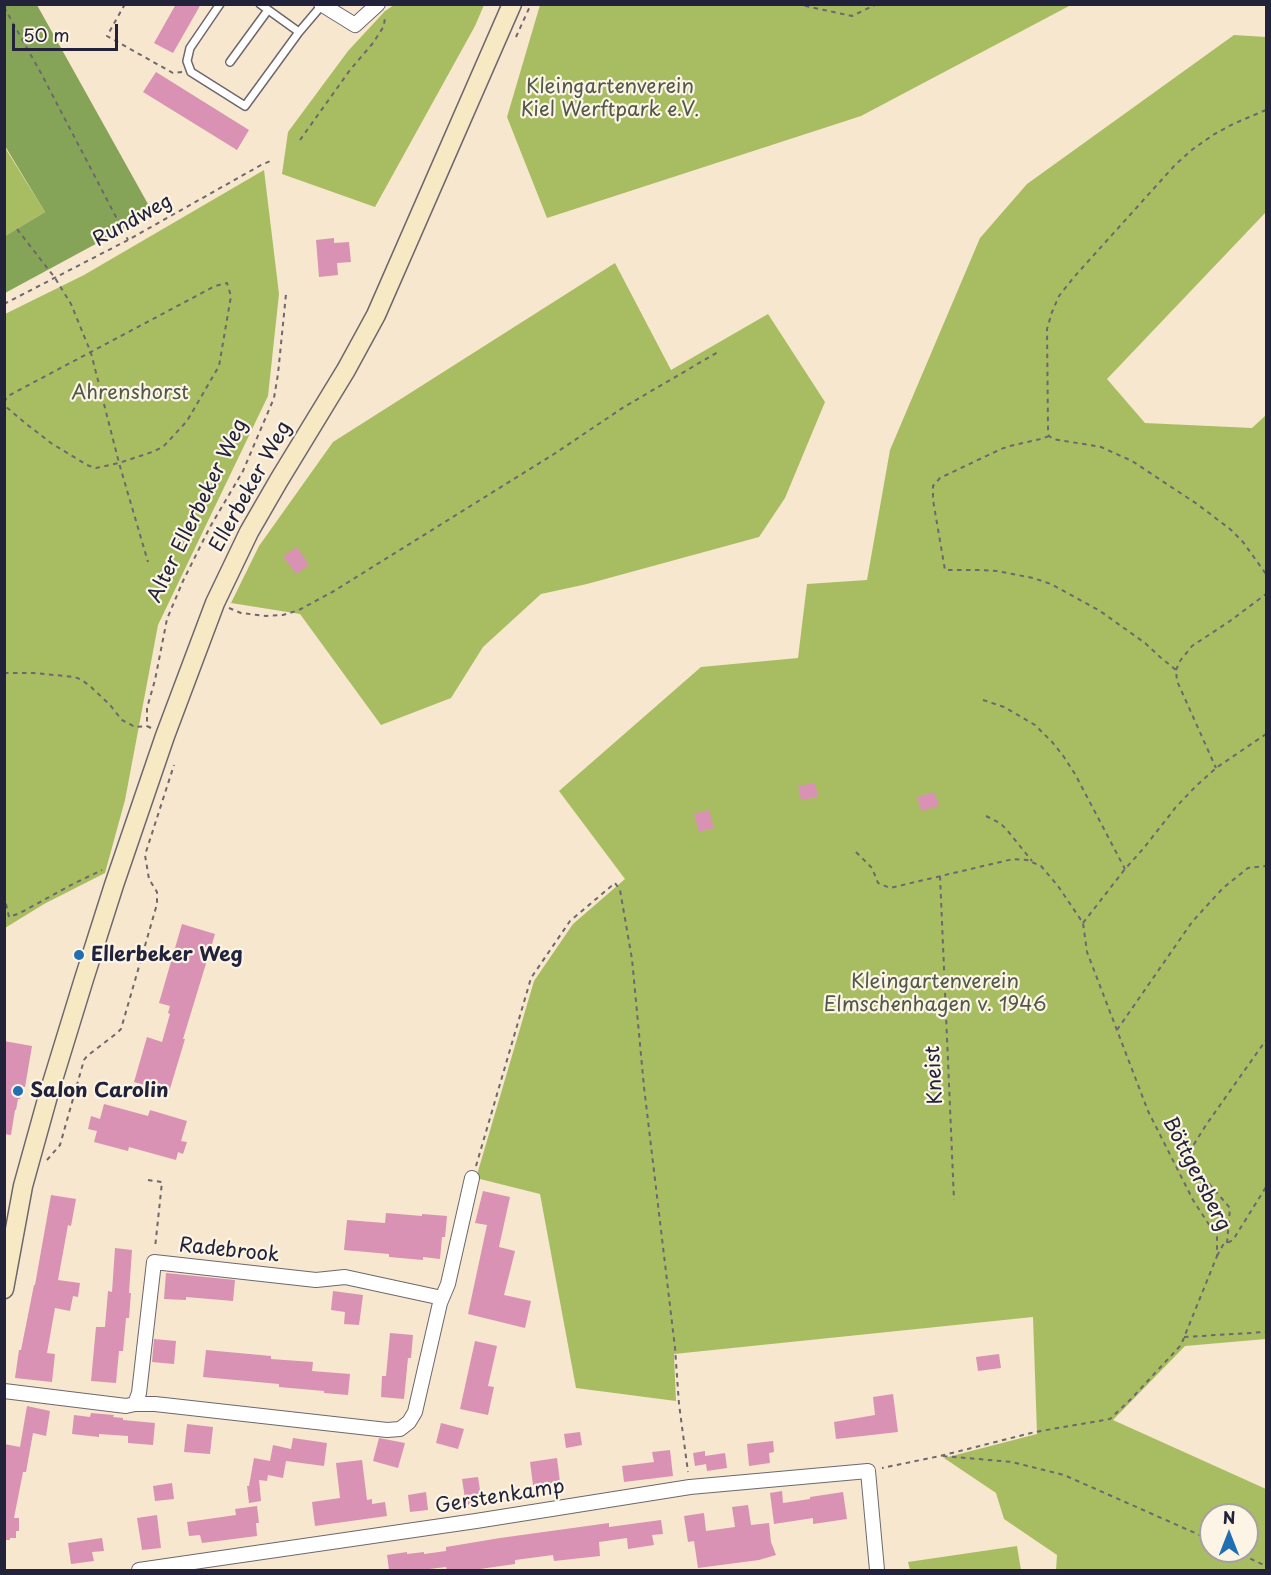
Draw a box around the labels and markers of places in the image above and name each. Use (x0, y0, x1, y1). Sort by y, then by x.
place label: Ellerbeker Weg (91, 943, 243, 967)
marker: Ellerbeker Weg (72, 948, 86, 962)
place label: Salon Carolin (30, 1079, 169, 1103)
marker: Salon Carolin (11, 1084, 25, 1098)

